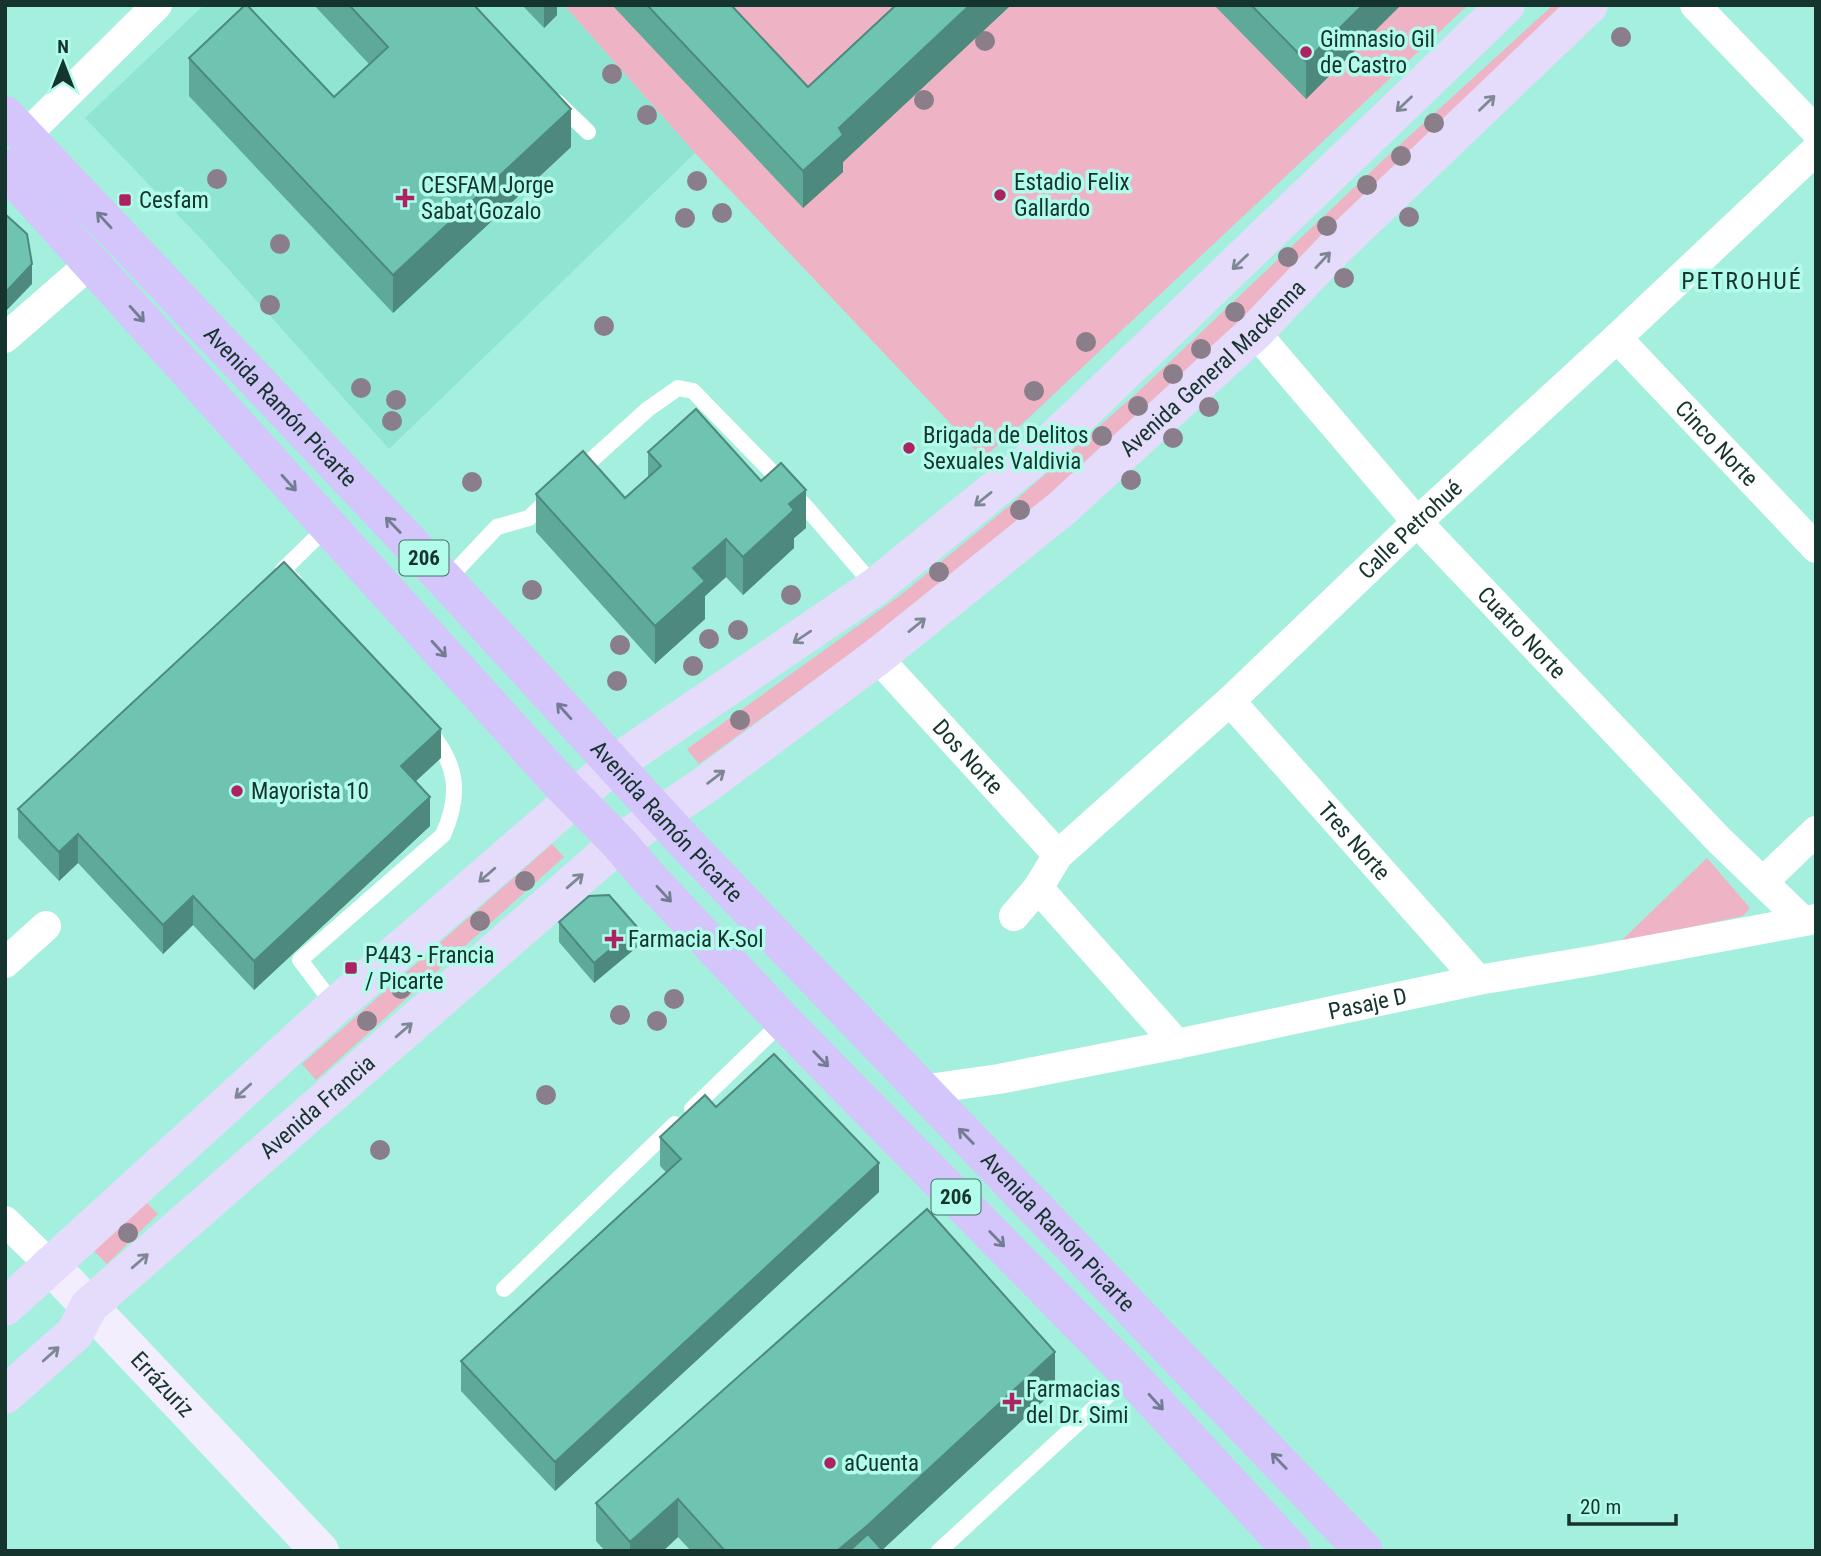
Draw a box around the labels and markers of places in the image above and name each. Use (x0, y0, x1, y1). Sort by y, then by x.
place label: Gimnasio Gil de Castro (1320, 26, 1435, 79)
marker: Gimnasio Gil de Castro (1298, 44, 1314, 60)
place label: Estadio Felix Gallardo (1014, 169, 1130, 222)
place label: CESFAM Jorge Sabat Gozalo (421, 172, 554, 225)
place label: Cesfam (139, 187, 209, 214)
marker: Estadio Felix Gallardo (992, 187, 1008, 203)
marker: CESFAM Jorge Sabat Gozalo (395, 188, 415, 208)
marker: Cesfam (117, 192, 133, 208)
place label: Brigada de Delitos Sexuales Valdivia (923, 422, 1088, 475)
marker: Brigada de Delitos Sexuales Valdivia (901, 440, 917, 456)
place label: Mayorista 10 (251, 778, 369, 805)
marker: Mayorista 10 (229, 783, 245, 799)
place label: Farmacia K-Sol (628, 926, 764, 953)
marker: Farmacia K-Sol (606, 931, 622, 947)
place label: P443 - Francia / Picarte (365, 942, 494, 995)
marker: P443 - Francia / Picarte (343, 960, 359, 976)
place label: Farmacias del Dr. Simi (1026, 1376, 1129, 1429)
marker: Farmacias del Dr. Simi (1004, 1394, 1020, 1410)
place label: aCuenta (844, 1450, 919, 1477)
marker: aCuenta (822, 1455, 838, 1471)

